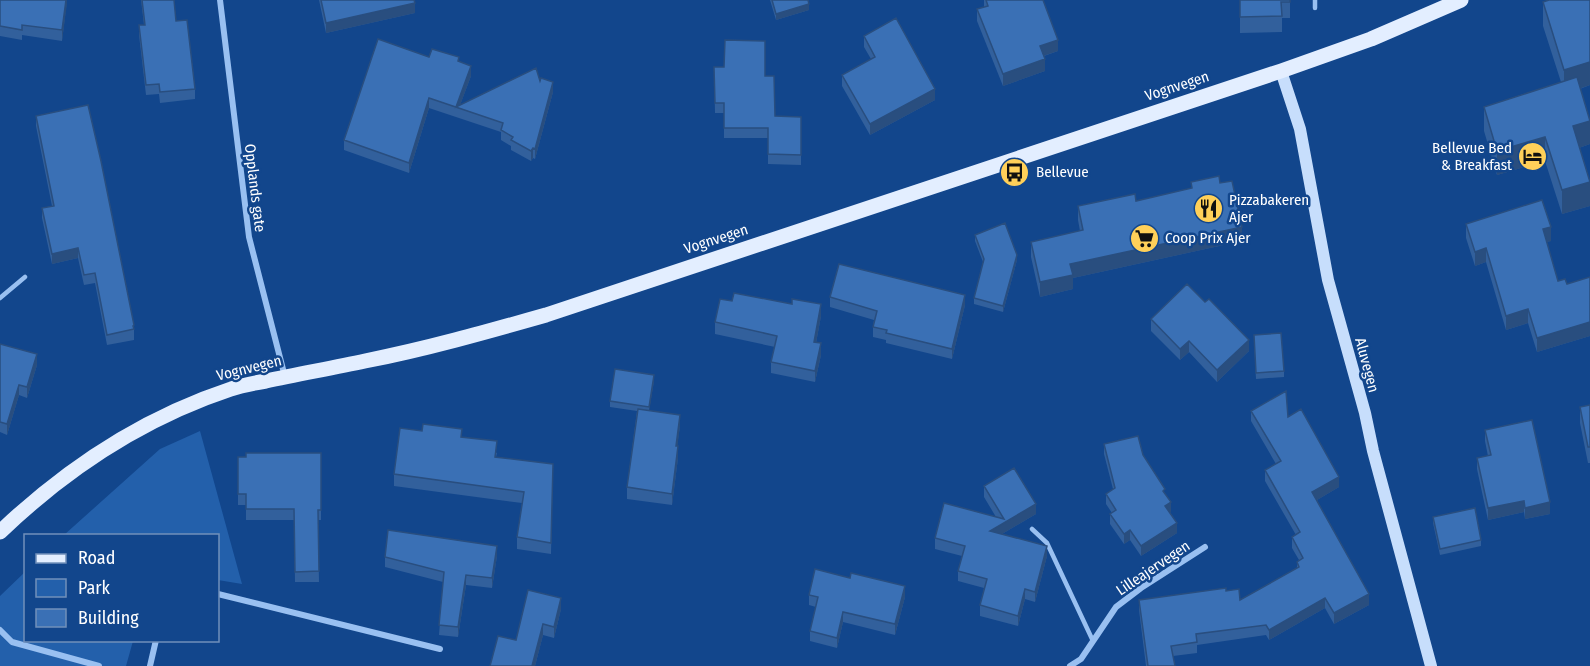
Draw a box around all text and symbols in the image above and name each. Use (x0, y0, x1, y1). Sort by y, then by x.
street label: Vognvegen (1143, 67, 1211, 105)
place label: Bellevue Bed & Breakfast (1432, 139, 1512, 174)
hotel icon: Bellevue Bed & Breakfast (1517, 141, 1549, 173)
street label: Opplands gate (241, 143, 269, 233)
bus stop icon: Bellevue (999, 156, 1031, 188)
place label: Bellevue (1036, 163, 1089, 181)
place label: Pizzabakeren Ajer (1229, 191, 1309, 226)
restaurant icon: Pizzabakeren Ajer (1192, 193, 1224, 225)
street label: Vognvegen (682, 220, 750, 258)
supermarket icon: Coop Prix Ajer (1128, 222, 1160, 254)
place label: Coop Prix Ajer (1165, 229, 1251, 247)
street label: Aluvegen (1351, 336, 1383, 394)
street label: Vognvegen (215, 351, 283, 385)
legend (24, 534, 219, 642)
street label: Lilleajervegen (1113, 537, 1193, 599)
text: Road (78, 547, 115, 569)
text: Park (78, 577, 111, 599)
text: Building (78, 607, 139, 629)

